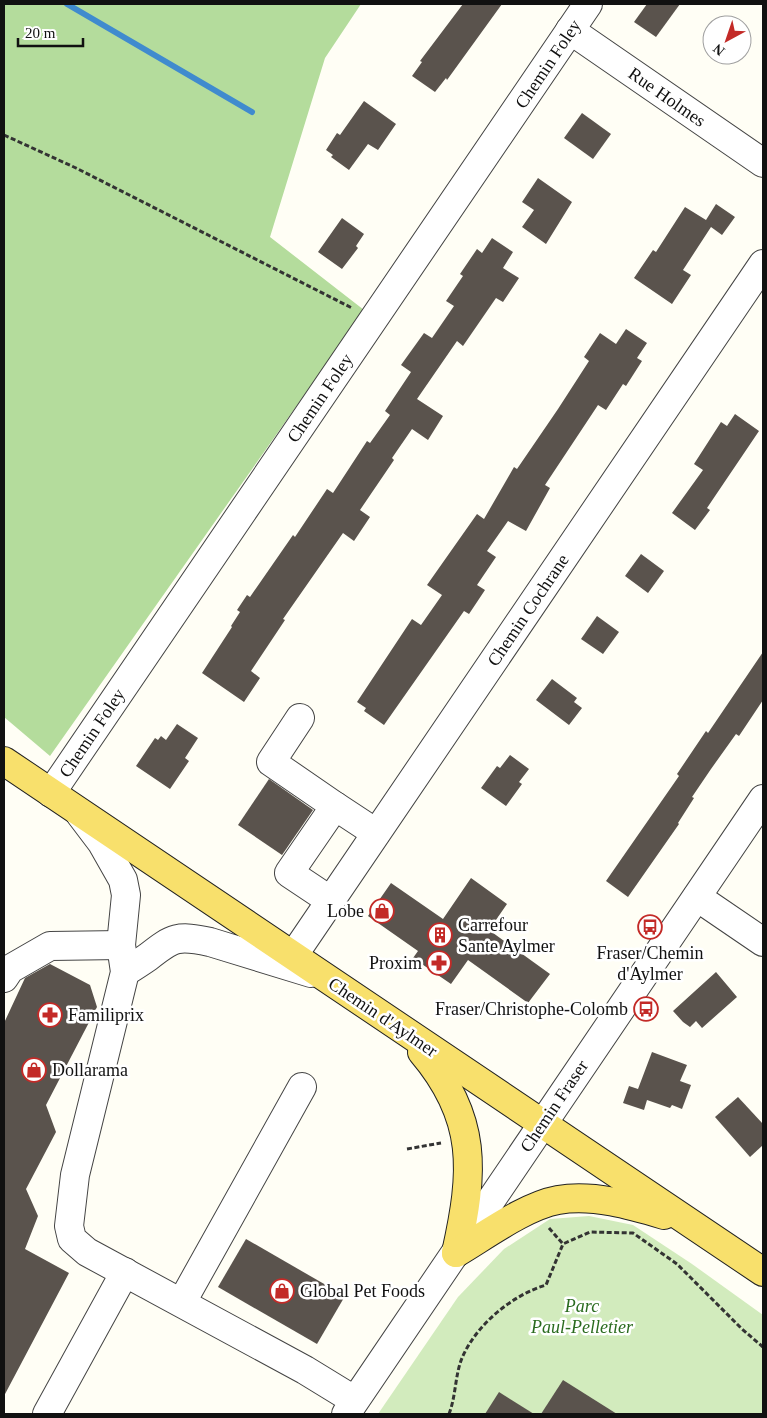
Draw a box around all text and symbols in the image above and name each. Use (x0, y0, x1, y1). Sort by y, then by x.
scale bar (18, 15, 82, 47)
north arrow (702, 15, 752, 65)
street label: Chemin Foley (511, 16, 585, 112)
text: 20 m (25, 25, 56, 41)
text: N (710, 41, 728, 59)
street label: Rue Holmes (625, 63, 709, 131)
street label: Chemin Foley (283, 350, 357, 446)
street label: Chemin Cochrane (483, 550, 573, 670)
street label: Chemin Foley (55, 685, 129, 781)
shop icon: Lobe (369, 898, 395, 924)
place label: Lobe (327, 901, 364, 921)
bus stop icon: Fraser/Chemin d'Aylmer (637, 914, 663, 940)
place label: Carrefour Sante Aylmer (458, 915, 555, 956)
building icon: Carrefour Sante Aylmer (427, 922, 453, 948)
place label: Fraser/Chemin d'Aylmer (597, 943, 703, 984)
pharmacy icon: Proxim (426, 950, 452, 976)
place label: Proxim (369, 953, 422, 973)
street label: Chemin d'Aylmer (325, 973, 441, 1061)
bus stop icon: Fraser/Christophe-Colomb (633, 996, 659, 1022)
place label: Fraser/Christophe-Colomb (435, 999, 628, 1019)
pharmacy icon: Familiprix (37, 1002, 63, 1028)
place label: Familiprix (68, 1005, 144, 1025)
street label: Chemin Fraser (516, 1056, 592, 1156)
shop icon: Dollarama (21, 1057, 47, 1083)
place label: Dollarama (52, 1060, 128, 1080)
shop icon: Global Pet Foods (269, 1278, 295, 1304)
place label: Global Pet Foods (300, 1281, 425, 1301)
park label: Parc Paul-Pelletier (530, 1296, 634, 1337)

